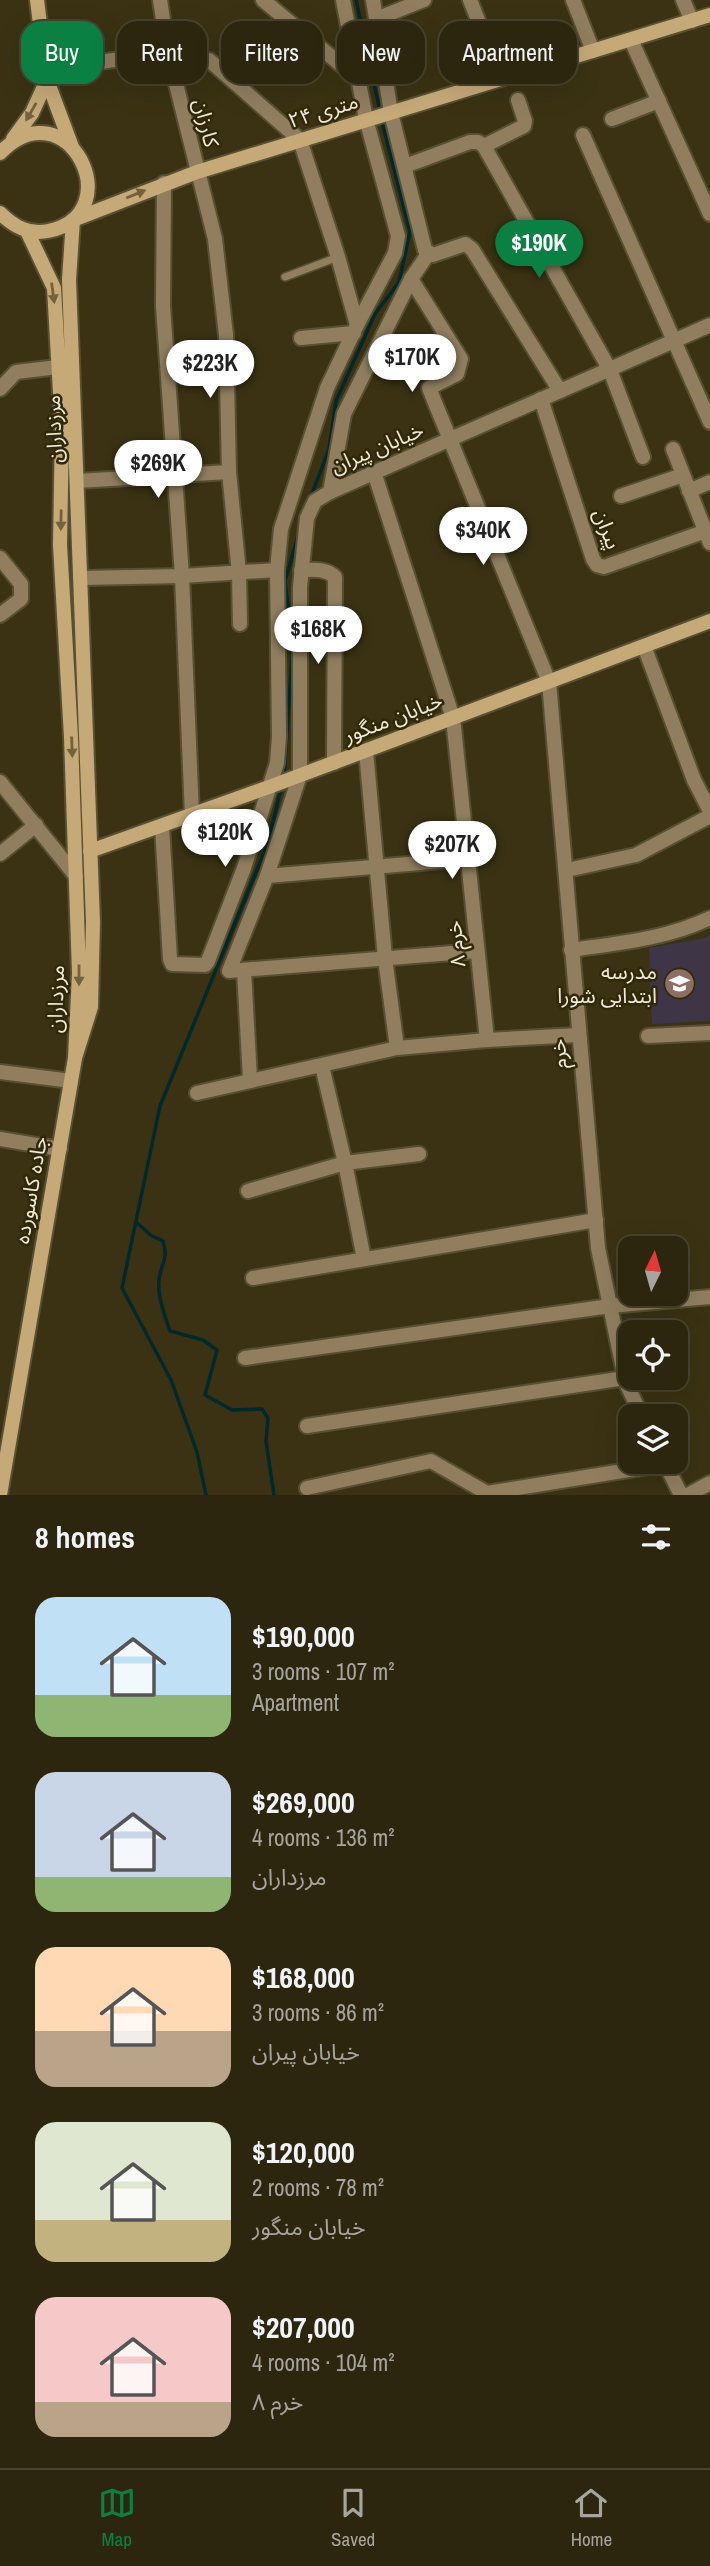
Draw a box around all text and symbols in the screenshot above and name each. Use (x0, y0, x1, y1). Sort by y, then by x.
chip: Buy (21, 21, 103, 84)
chip: Rent (117, 21, 207, 84)
chip: Filters (221, 21, 323, 84)
chip: New (337, 21, 425, 84)
chip: Apartment (439, 21, 577, 84)
street label: ۲۴ متری (284, 86, 361, 135)
street label: کارزان (186, 96, 227, 151)
one-way arrow (25, 103, 38, 122)
one-way arrow (126, 189, 147, 200)
pin: $190K (490, 220, 588, 280)
text: $190K (511, 227, 567, 258)
one-way arrow (48, 282, 59, 304)
pin: $170K (363, 334, 461, 394)
pin: $223K (161, 340, 259, 400)
text: $170K (384, 341, 440, 372)
text: $223K (182, 347, 238, 378)
street label: مرزداران (38, 395, 69, 464)
street label: خیابان پیران (326, 415, 428, 480)
pin: $269K (109, 440, 207, 500)
text: $269K (130, 447, 186, 478)
street label: پیران (587, 504, 628, 553)
pin: $340K (434, 508, 532, 567)
one-way arrow (55, 509, 66, 531)
text: $340K (455, 514, 511, 545)
pin: $168K (269, 606, 367, 666)
text: $168K (290, 613, 346, 644)
street label: خیابان منگور (338, 685, 446, 750)
one-way arrow (66, 736, 77, 758)
pin: $120K (176, 810, 274, 869)
text: $120K (197, 816, 253, 847)
pin: $207K (403, 822, 501, 881)
text: $207K (424, 828, 480, 859)
street label: خرم ۸ (439, 919, 474, 969)
place label: مدرسه ابتدایی شورا (557, 957, 657, 1010)
street label: مرزداران (40, 964, 71, 1033)
one-way arrow (73, 964, 85, 986)
school or university icon: مدرسه ابتدایی شورا (663, 967, 697, 1001)
street label: خرم (543, 1038, 576, 1070)
street label: جاده کاسورده (7, 1134, 54, 1246)
north arrow (618, 1236, 688, 1306)
map controls (618, 1236, 688, 1474)
button: locate (618, 1320, 688, 1390)
button: layers (618, 1404, 688, 1474)
text: 8 homes (35, 1517, 135, 1557)
icon: filters (637, 1518, 675, 1556)
text: $190,000 (252, 1616, 355, 1656)
icon: home (91, 1625, 175, 1709)
text: 3 rooms · 107 m² (252, 1656, 395, 1687)
text: Apartment (252, 1687, 339, 1718)
text: $269,000 (252, 1782, 355, 1822)
icon: home (91, 1800, 175, 1884)
text: 4 rooms · 136 m² (252, 1822, 395, 1853)
text: مرزداران (252, 1861, 326, 1892)
text: $168,000 (252, 1957, 355, 1997)
icon: home (91, 1975, 175, 2059)
text: 3 rooms · 86 m² (252, 1997, 384, 2028)
text: خیابان پیران (252, 2036, 360, 2067)
text: $120,000 (252, 2132, 355, 2172)
icon: home (91, 2150, 175, 2234)
text: 2 rooms · 78 m² (252, 2172, 384, 2203)
text: خیابان منگور (252, 2211, 366, 2242)
text: $207,000 (252, 2307, 355, 2347)
icon: home (91, 2325, 175, 2409)
text: 4 rooms · 104 m² (252, 2347, 395, 2378)
text: خرم ۸ (252, 2386, 303, 2417)
tab: Map (98, 2484, 136, 2552)
tab: Saved (331, 2484, 375, 2552)
tab: Home (571, 2484, 612, 2552)

